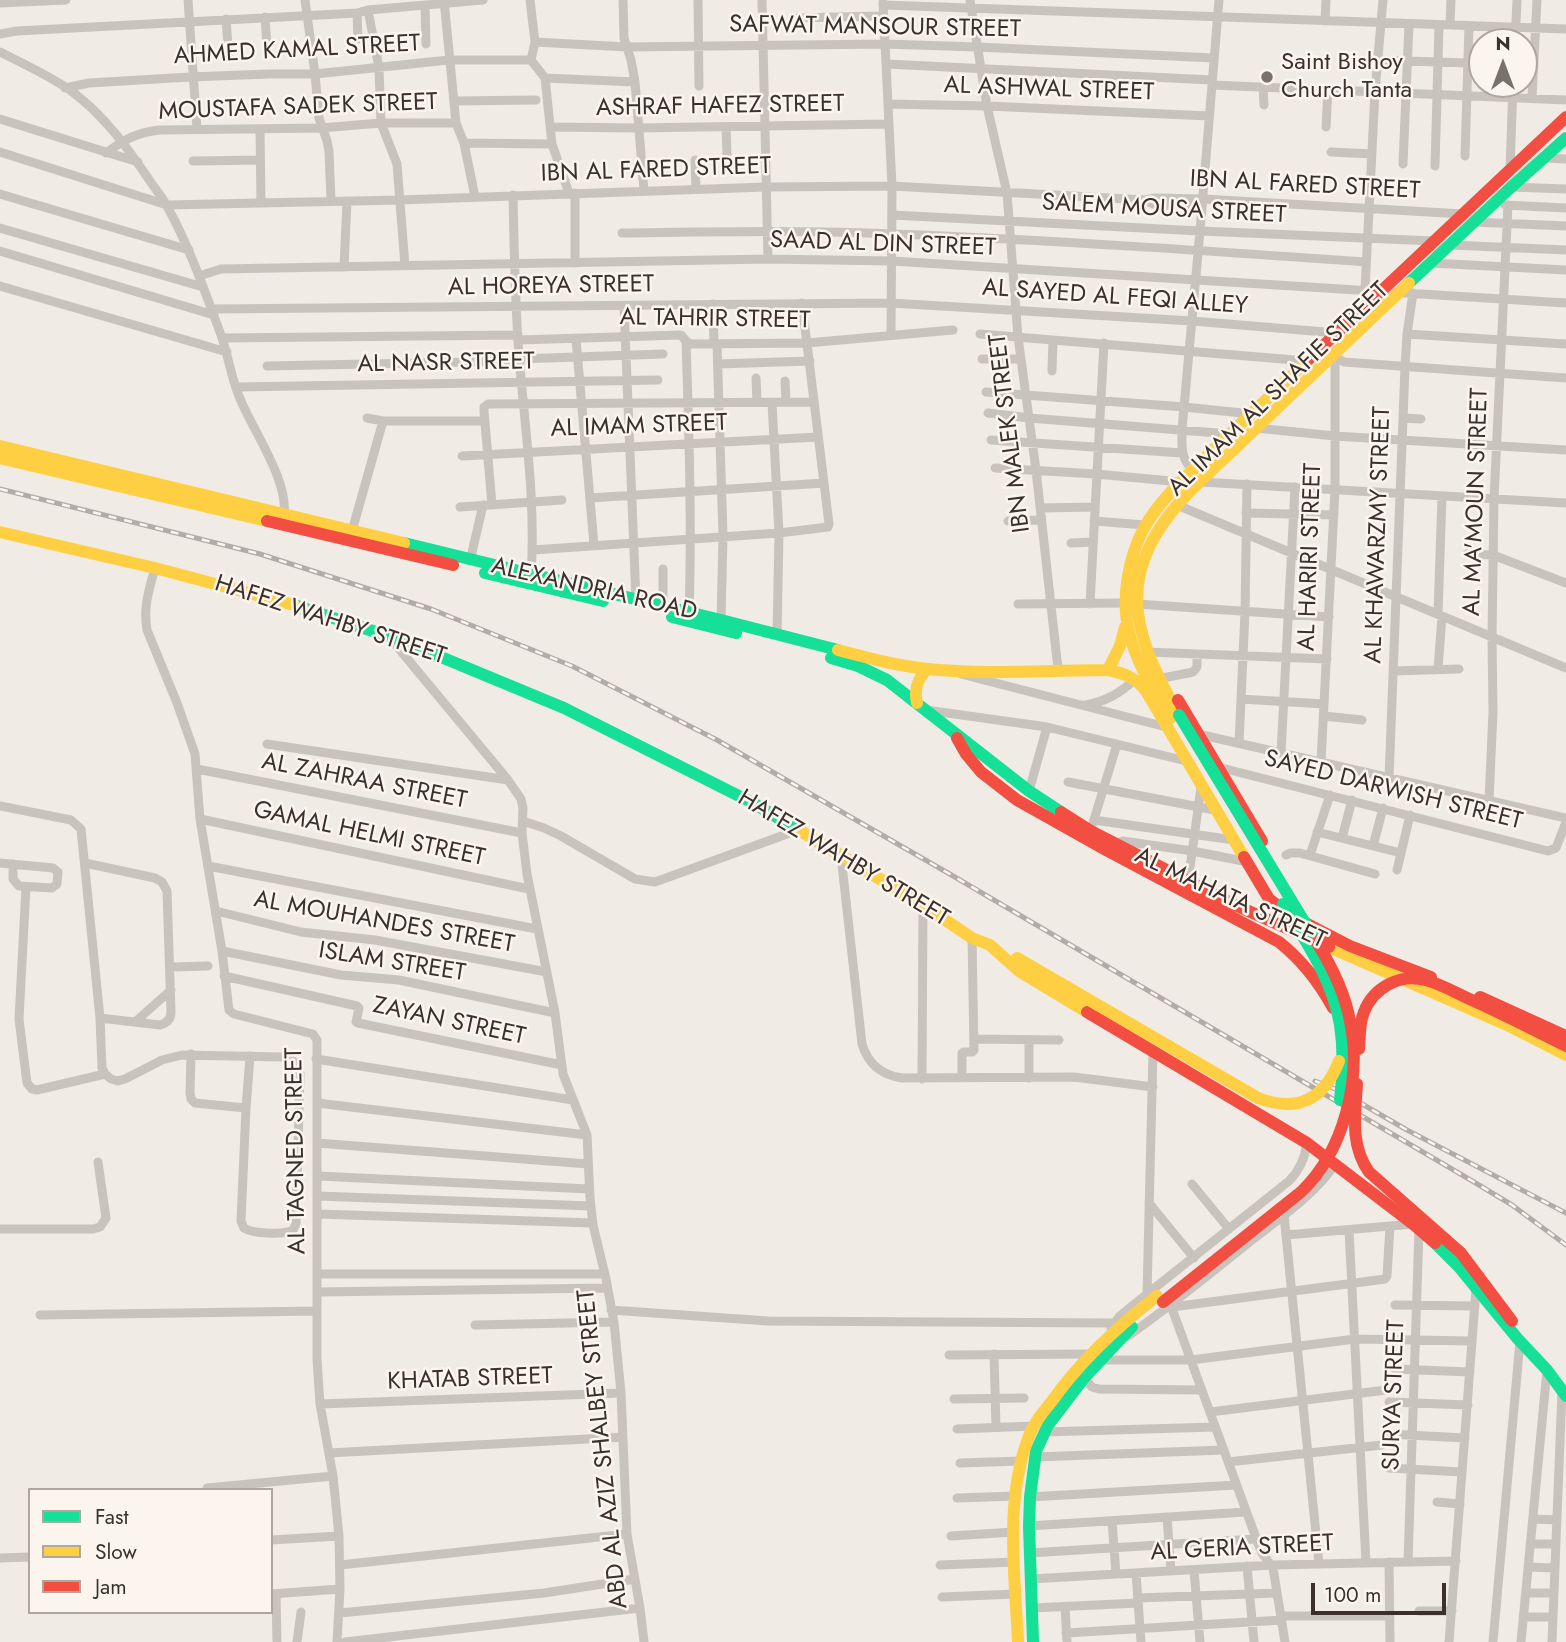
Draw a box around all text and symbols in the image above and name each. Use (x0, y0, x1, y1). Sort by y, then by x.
street label: SAFWAT MANSOUR STREET (729, 11, 1021, 45)
north arrow (1468, 28, 1538, 98)
street label: AHMED KAMAL STREET (173, 30, 421, 72)
text: N (1495, 30, 1511, 57)
place label: Saint Bishoy Church Tanta (1281, 49, 1412, 105)
marker: Saint Bishoy Church Tanta (1259, 69, 1275, 85)
street label: AL ASHWAL STREET (943, 72, 1155, 108)
street label: MOUSTAFA SADEK STREET (158, 89, 438, 127)
street label: ASHRAF HAFEZ STREET (596, 90, 844, 124)
street label: IBN AL FARED STREET (540, 153, 772, 189)
street label: IBN AL FARED STREET (1189, 166, 1421, 206)
street label: SALEM MOUSA STREET (1041, 189, 1287, 231)
street label: SAAD AL DIN STREET (769, 227, 997, 263)
street label: AL HOREYA STREET (448, 271, 654, 303)
street label: AL SAYED AL FEQI ALLEY (981, 274, 1249, 322)
street label: AL IMAM AL SHAFIE STREET (1163, 277, 1395, 503)
street label: AL TAHRIR STREET (619, 304, 811, 336)
street label: IBN MALEK STREET (984, 332, 1038, 534)
street label: AL NASR STREET (357, 348, 535, 380)
street label: AL MA'MOUN STREET (1459, 387, 1495, 617)
street label: AL KHAWARZMY STREET (1360, 406, 1398, 664)
street label: AL IMAM STREET (550, 410, 728, 444)
street label: AL HARIRI STREET (1293, 463, 1329, 651)
street label: ALEXANDRIA ROAD (488, 552, 700, 628)
street label: HAFEZ WAHBY STREET (211, 570, 449, 672)
street label: SAYED DARWISH STREET (1261, 745, 1525, 837)
street label: AL ZAHRAA STREET (259, 748, 469, 816)
street label: HAFEZ WAHBY STREET (732, 784, 954, 934)
street label: GAMAL HELMI STREET (251, 796, 487, 874)
street label: AL MAHATA STREET (1130, 842, 1330, 956)
street label: AL MOUHANDES STREET (251, 886, 517, 960)
street label: ISLAM STREET (316, 937, 468, 989)
street label: ZAYAN STREET (370, 992, 528, 1052)
street label: AL TAGNED STREET (281, 1047, 313, 1255)
street label: ABD AL AZIZ SHALBEY STREET (573, 1288, 635, 1610)
street label: SURYA STREET (1378, 1319, 1412, 1471)
street label: KHATAB STREET (387, 1363, 553, 1397)
legend (28, 1488, 273, 1614)
text: Fast (95, 1502, 128, 1532)
street label: AL GERIA STREET (1150, 1530, 1334, 1568)
text: Slow (95, 1537, 137, 1567)
scale bar (1314, 1568, 1449, 1612)
text: Jam (95, 1572, 127, 1602)
text: 100 m (1324, 1580, 1381, 1610)

